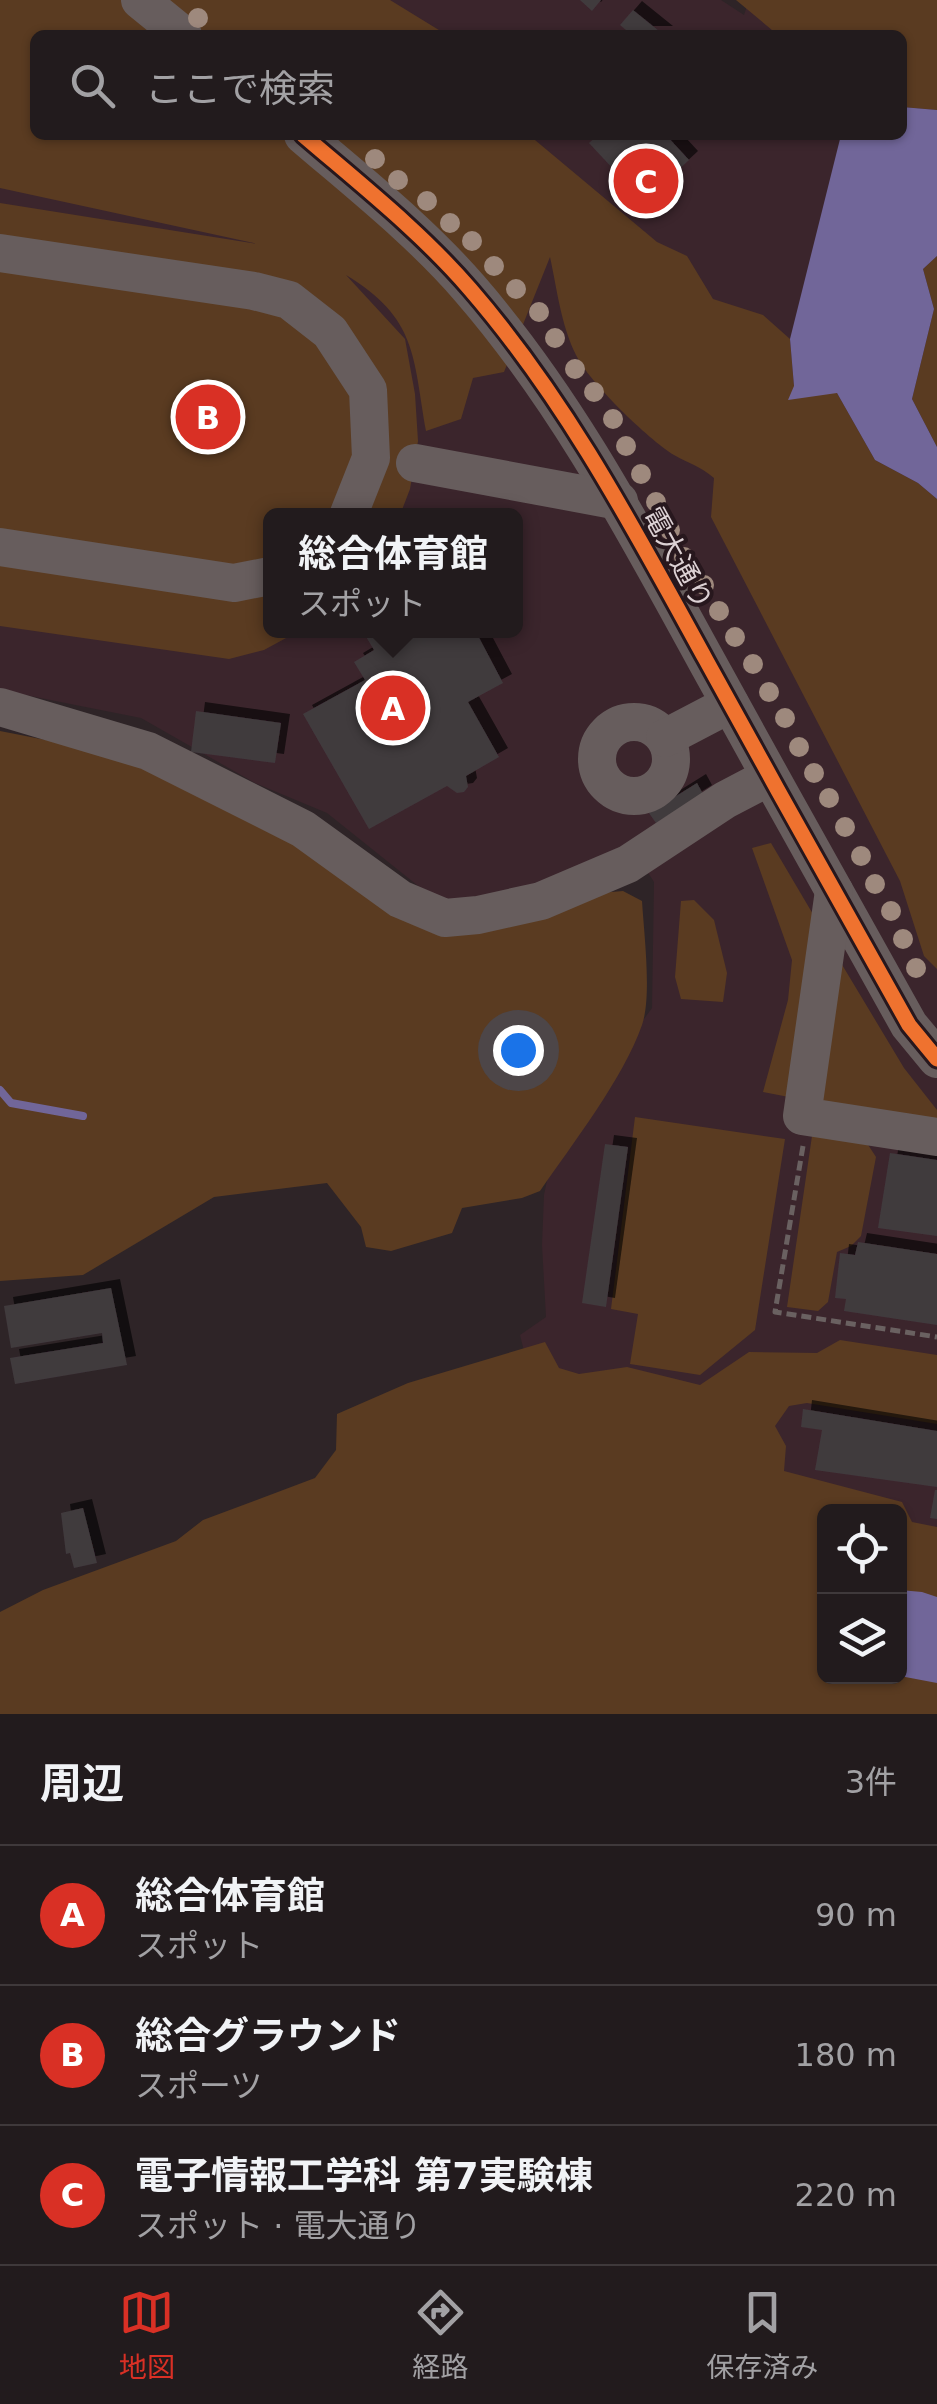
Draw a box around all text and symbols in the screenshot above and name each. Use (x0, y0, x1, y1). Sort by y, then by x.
search box (30, 30, 907, 140)
icon: search (65, 58, 120, 113)
text: ここで検索 (145, 67, 335, 111)
pin: C (614, 144, 678, 218)
pin: B (176, 380, 240, 454)
street label: 電大通り (636, 501, 720, 615)
popup (263, 508, 523, 638)
text: 総合体育館 (298, 532, 488, 576)
text: スポット (298, 585, 426, 623)
pin: A (360, 670, 426, 746)
your location (493, 1025, 544, 1076)
map controls (817, 1504, 907, 1684)
button: locate (817, 1504, 907, 1594)
button: layers (817, 1594, 907, 1684)
text: 周辺 (40, 1759, 124, 1808)
text: 3件 (845, 1763, 897, 1801)
text: 総合体育館 (135, 1874, 325, 1918)
text: A (60, 1896, 85, 1934)
text: 90 m (815, 1896, 897, 1934)
text: スポット (135, 1927, 263, 1965)
text: 総合グラウンド (135, 2014, 401, 2058)
text: B (60, 2036, 85, 2074)
text: 180 m (795, 2036, 897, 2074)
text: スポーツ (135, 2067, 262, 2105)
text: 電子情報工学科 第7実験棟 (135, 2154, 593, 2198)
text: C (61, 2176, 84, 2214)
text: 220 m (795, 2176, 897, 2214)
text: スポット · 電大通り (135, 2207, 422, 2245)
tab: 地図 (119, 2285, 175, 2385)
tab: 経路 (412, 2285, 468, 2385)
tab: 保存済み (706, 2285, 818, 2385)

